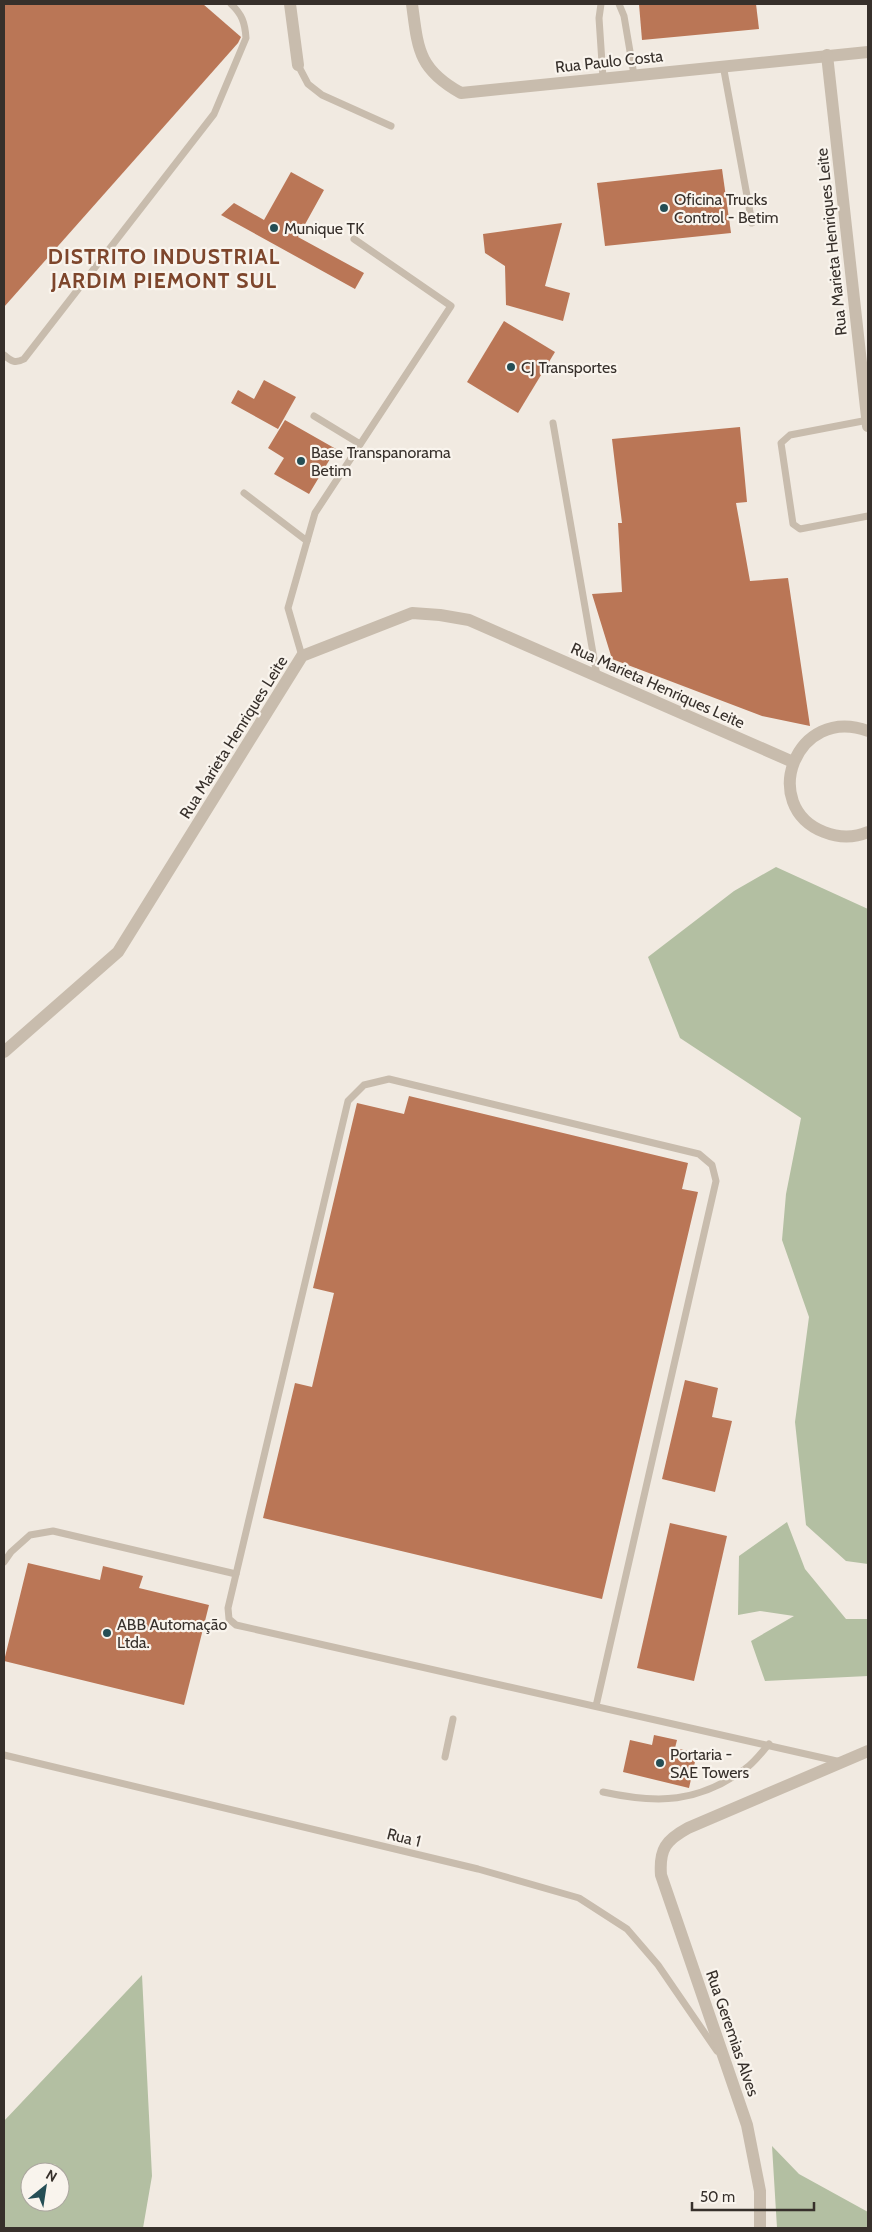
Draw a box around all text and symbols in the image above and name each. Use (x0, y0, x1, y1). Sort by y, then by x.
street label: Rua Paulo Costa (554, 46, 664, 77)
street label: Rua Marieta Henriques Leite (812, 147, 851, 337)
place label: Oficina Trucks Control - Betim (674, 190, 779, 227)
marker: Oficina Trucks Control - Betim (658, 202, 670, 214)
place label: Munique TK (284, 219, 364, 238)
marker: Munique TK (268, 222, 280, 234)
district label: DISTRITO INDUSTRIAL JARDIM PIEMONT SUL (48, 244, 280, 293)
place label: CJ Transportes (521, 358, 617, 377)
marker: CJ Transportes (505, 361, 517, 373)
place label: Base Transpanorama Betim (311, 443, 451, 480)
marker: Base Transpanorama Betim (295, 455, 307, 467)
street label: Rua Marieta Henriques Leite (568, 638, 748, 732)
street label: Rua Marieta Henriques Leite (175, 652, 291, 822)
place label: ABB Automação Ltda. (117, 1615, 227, 1652)
marker: ABB Automação Ltda. (101, 1627, 113, 1639)
place label: Portaria - SAE Towers (670, 1745, 749, 1782)
marker: Portaria - SAE Towers (654, 1757, 666, 1769)
street label: Rua 1 (385, 1824, 423, 1851)
street label: Rua Geremias Alves (702, 1968, 763, 2099)
north arrow (20, 2162, 70, 2212)
text: N (43, 2165, 60, 2186)
scale bar (692, 2180, 814, 2212)
text: 50 m (700, 2188, 735, 2206)

